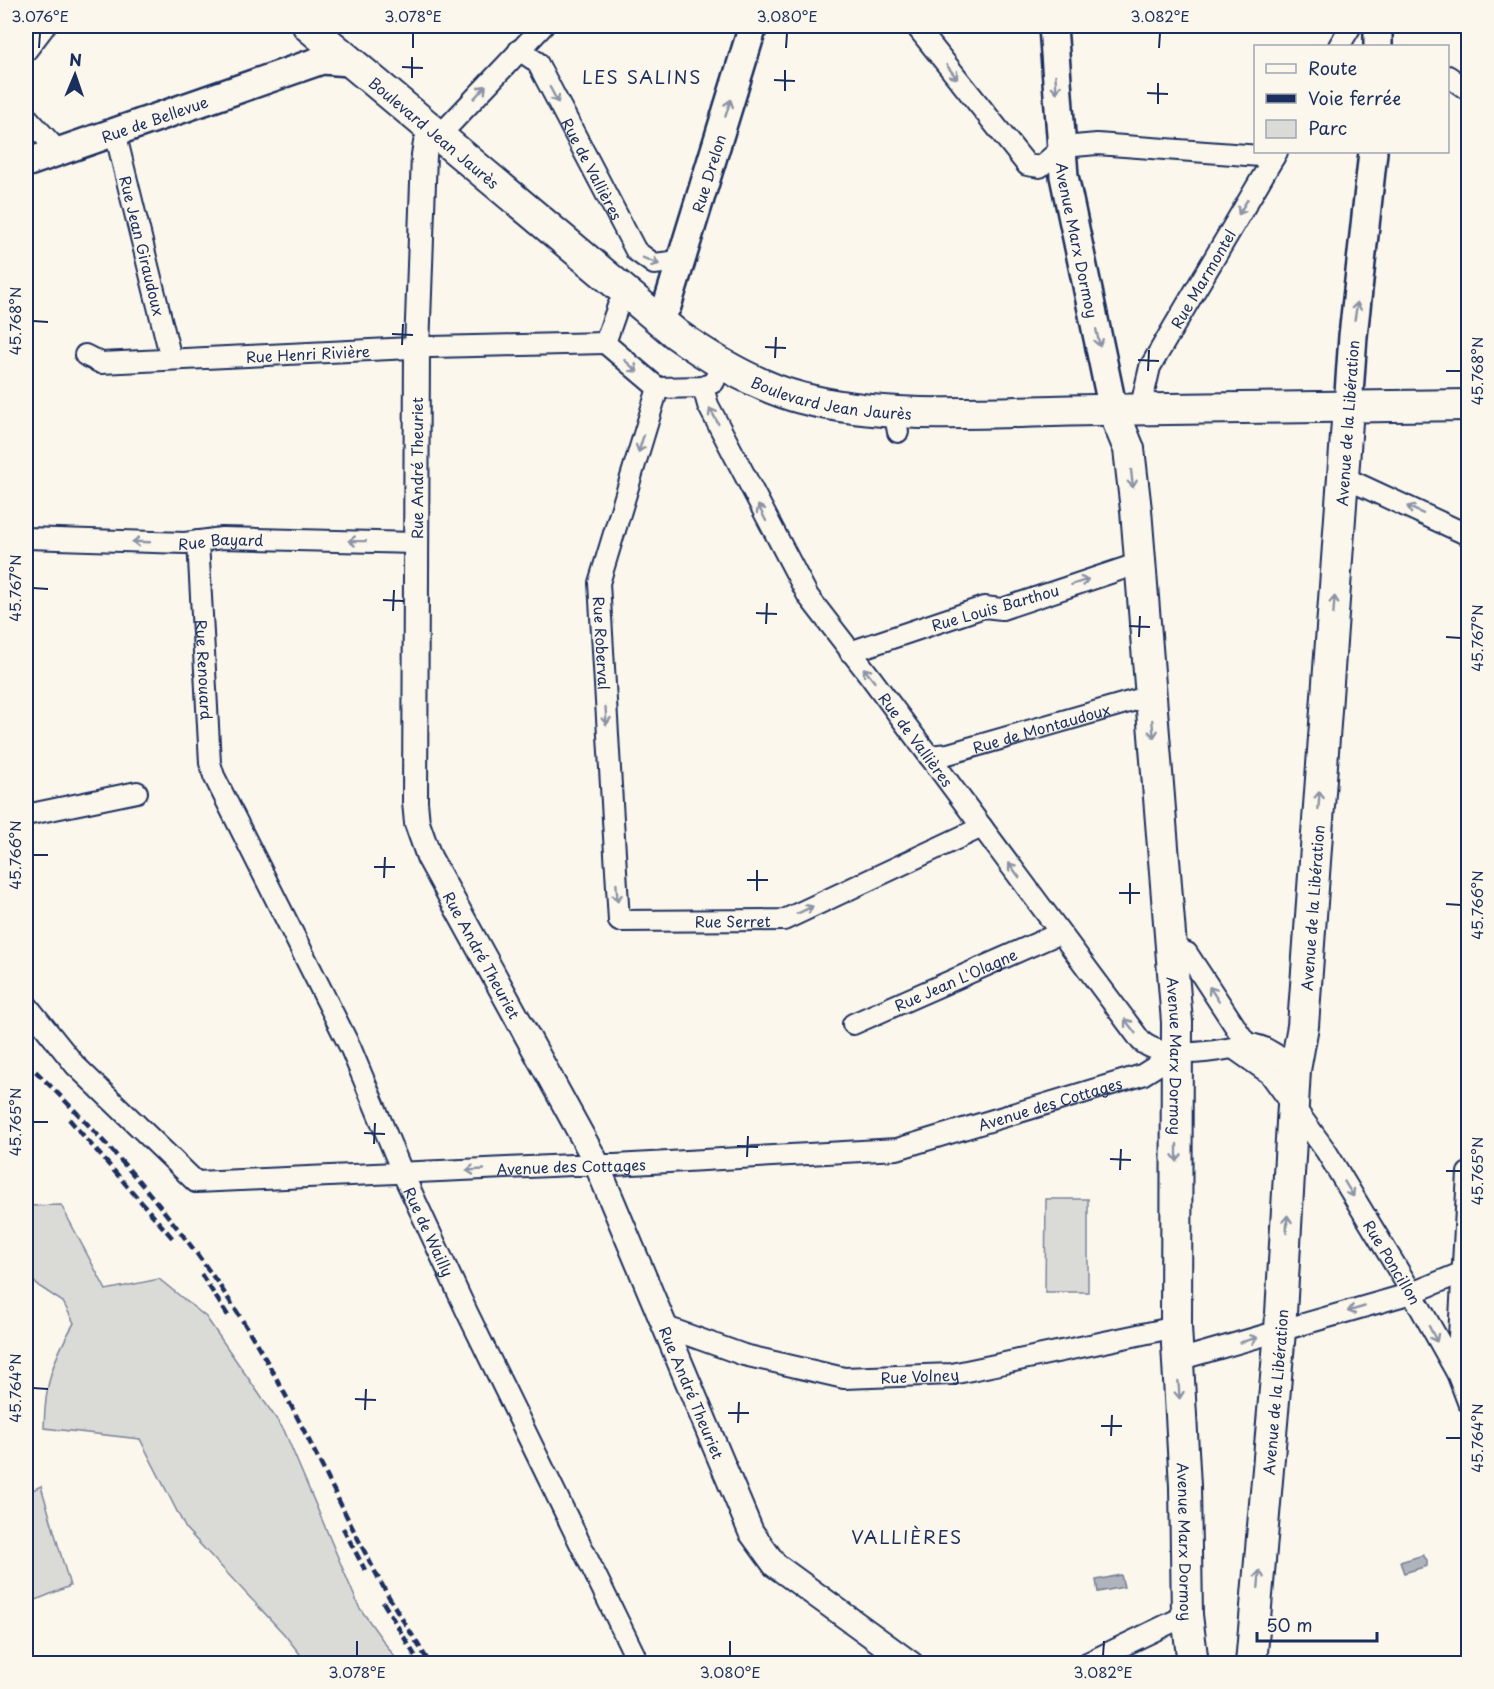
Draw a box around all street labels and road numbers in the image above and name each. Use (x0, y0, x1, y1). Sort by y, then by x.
street label: Boulevard Jean Jaurès (364, 71, 505, 193)
street label: Rue de Bellevue (98, 89, 211, 148)
street label: Rue de Vallières (557, 113, 629, 224)
street label: Rue Drelon (685, 131, 731, 215)
street label: Avenue Marx Dormoy (1052, 162, 1105, 320)
street label: Rue Jean Giraudoux (115, 173, 171, 318)
street label: Rue Marmontel (1164, 225, 1241, 332)
street label: Rue Henri Rivière (245, 338, 370, 367)
street label: Avenue de la Libération (1330, 339, 1364, 507)
street label: Boulevard Jean Jaurès (748, 369, 912, 424)
street label: Rue André Theuriet (405, 397, 428, 539)
street label: Rue Bayard (178, 526, 264, 555)
street label: Rue Louis Barthou (929, 578, 1061, 636)
street label: Rue Roberval (588, 596, 617, 691)
street label: Rue Renouard (191, 619, 219, 720)
street label: Rue de Vallières (874, 687, 960, 791)
street label: Rue de Montaudoux (970, 697, 1113, 758)
street label: Avenue de la Libération (1294, 824, 1329, 992)
street label: Rue André Theuriet (438, 887, 527, 1022)
street label: Rue Serret (695, 909, 771, 932)
street label: Rue Jean L'Olagne (890, 942, 1021, 1016)
street label: Avenue Marx Dormoy (1162, 976, 1189, 1135)
street label: Avenue des Cottages (975, 1070, 1125, 1135)
street label: Avenue des Cottages (496, 1152, 647, 1180)
street label: Rue de Wailly (399, 1183, 460, 1280)
street label: Rue Poncillon (1359, 1215, 1428, 1308)
street label: Avenue de la Libération (1256, 1308, 1293, 1476)
street label: Rue André Theuriet (654, 1322, 730, 1462)
street label: Rue Volney (880, 1361, 961, 1388)
street label: Avenue Marx Dormoy (1172, 1462, 1199, 1622)

